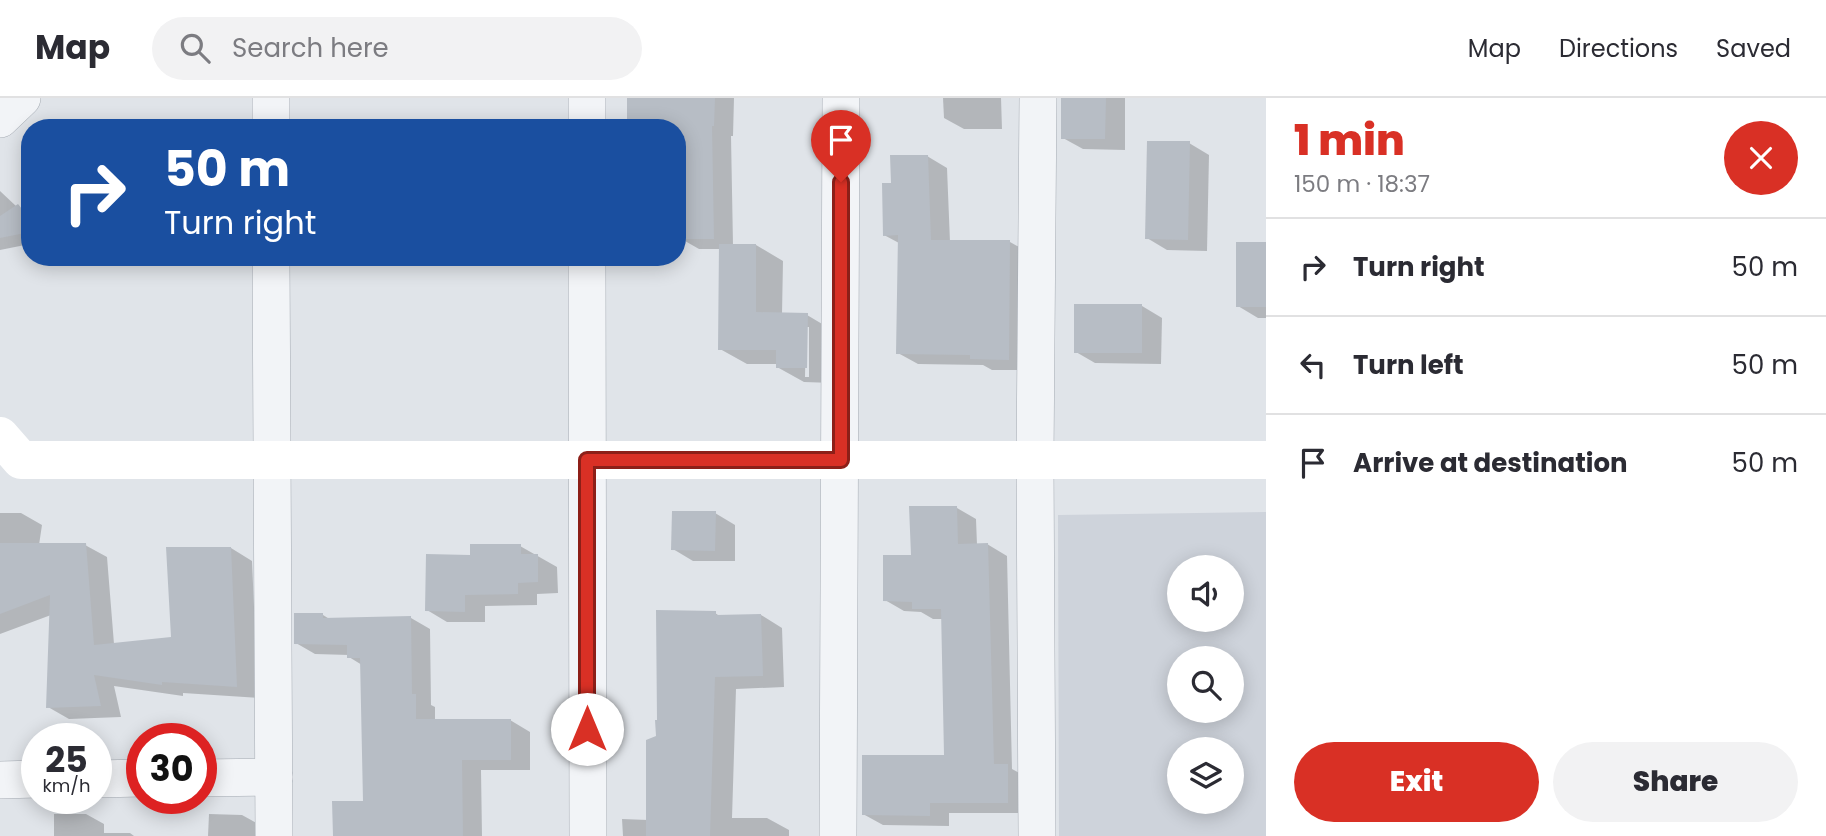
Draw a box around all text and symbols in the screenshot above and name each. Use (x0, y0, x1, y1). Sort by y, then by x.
search box (152, 17, 642, 80)
text: Map (35, 24, 110, 71)
icon: search (176, 29, 214, 67)
text: Search here (232, 30, 389, 66)
text: Map (1468, 32, 1521, 65)
text: Directions (1559, 32, 1678, 65)
text: Saved (1716, 32, 1791, 65)
pin (811, 110, 871, 182)
text: 1 min (1294, 111, 1405, 170)
icon: arrive (822, 121, 860, 159)
button: close (1724, 121, 1798, 195)
text: 50 m (164, 135, 290, 203)
icon: right (49, 147, 140, 238)
text: 150 m · 18:37 (1294, 168, 1430, 200)
text: Turn right (164, 200, 316, 245)
icon: right (1294, 248, 1332, 286)
text: Turn right (1353, 249, 1485, 285)
text: 50 m (1732, 249, 1798, 285)
icon: left (1294, 346, 1332, 384)
text: Turn left (1353, 347, 1464, 383)
text: 50 m (1732, 347, 1798, 383)
icon: arrive (1294, 444, 1332, 482)
text: Arrive at destination (1353, 445, 1628, 481)
text: 50 m (1732, 445, 1798, 481)
map controls (1167, 555, 1244, 814)
button: sound (1167, 555, 1244, 632)
button: search (1167, 646, 1244, 723)
position arrow (550, 692, 624, 766)
speed limit sign: 30 (126, 723, 217, 814)
text: 25 (45, 735, 88, 784)
button: layers (1167, 737, 1244, 814)
button: Exit (1294, 742, 1539, 822)
button: Share (1553, 742, 1798, 822)
text: km/h (43, 773, 90, 798)

